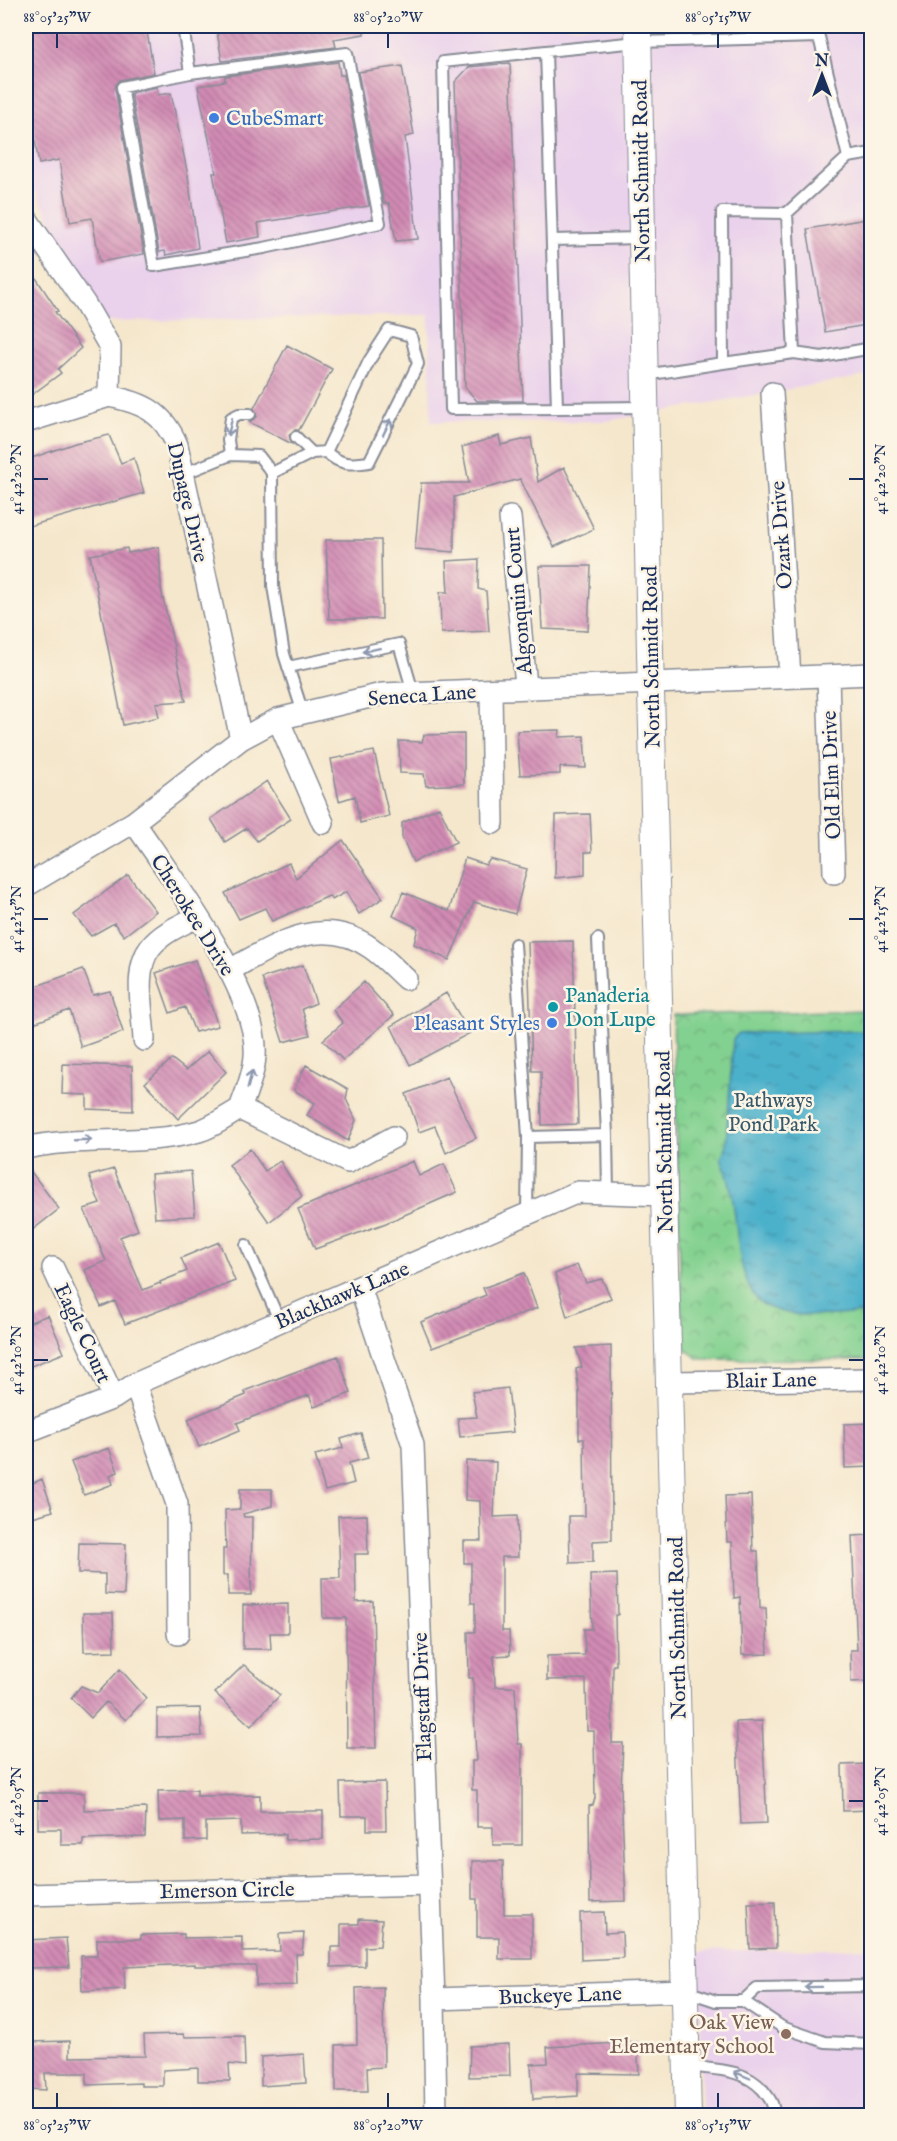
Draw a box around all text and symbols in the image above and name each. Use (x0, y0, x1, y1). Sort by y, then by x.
text: 88°05'25"W (23, 8, 92, 27)
text: 88°05'20"W (353, 8, 424, 27)
text: 88°05'15"W (685, 8, 752, 27)
north arrow (792, 45, 852, 105)
text: N (814, 52, 829, 72)
street label: North Schmidt Road (627, 79, 658, 263)
place label: CubeSmart (226, 106, 324, 133)
marker: CubeSmart (207, 111, 221, 125)
one-way arrow (224, 417, 236, 436)
one-way arrow (381, 418, 393, 436)
street label: Dupage Drive (160, 440, 214, 566)
text: 41°42'20"N (7, 443, 26, 515)
text: 41°42'20"N (871, 443, 890, 515)
street label: Ozark Drive (765, 479, 800, 590)
street label: Algonquin Court (500, 526, 539, 677)
street label: North Schmidt Road (637, 565, 668, 749)
one-way arrow (362, 645, 381, 656)
street label: Seneca Lane (367, 679, 478, 714)
street label: Old Elm Drive (817, 710, 848, 840)
street label: Cherokee Drive (144, 850, 240, 982)
text: 41°42'15"N (7, 885, 26, 953)
text: 41°42'15"N (871, 885, 890, 953)
place label: Panaderia Don Lupe (565, 983, 656, 1034)
marker: Panaderia Don Lupe (546, 1000, 560, 1014)
place label: Pleasant Styles (413, 1011, 540, 1038)
marker: Pleasant Styles (545, 1016, 559, 1030)
street label: North Schmidt Road (650, 1050, 681, 1234)
one-way arrow (244, 1070, 256, 1089)
park label: Pathways Pond Park (728, 1088, 819, 1139)
one-way arrow (73, 1135, 93, 1146)
street label: Blackhawk Lane (271, 1256, 414, 1337)
street label: Eagle Court (47, 1279, 116, 1388)
text: 41°42'10"N (7, 1325, 26, 1395)
text: 41°42'10"N (871, 1325, 890, 1395)
street label: Blair Lane (725, 1367, 817, 1396)
street label: North Schmidt Road (663, 1536, 694, 1720)
street label: Flagstaff Drive (408, 1632, 439, 1762)
text: 41°42'05"N (7, 1766, 26, 1836)
text: 41°42'05"N (871, 1766, 890, 1836)
street label: Emerson Circle (159, 1877, 295, 1906)
street label: Buckeye Lane (498, 1981, 623, 2012)
one-way arrow (804, 1981, 824, 1993)
place label: Oak View Elementary School (609, 2010, 775, 2061)
marker: Oak View Elementary School (779, 2027, 793, 2041)
one-way arrow (733, 2069, 751, 2080)
text: 88°05'25"W (23, 2116, 92, 2135)
text: 88°05'20"W (353, 2116, 424, 2135)
text: 88°05'15"W (685, 2116, 752, 2135)

